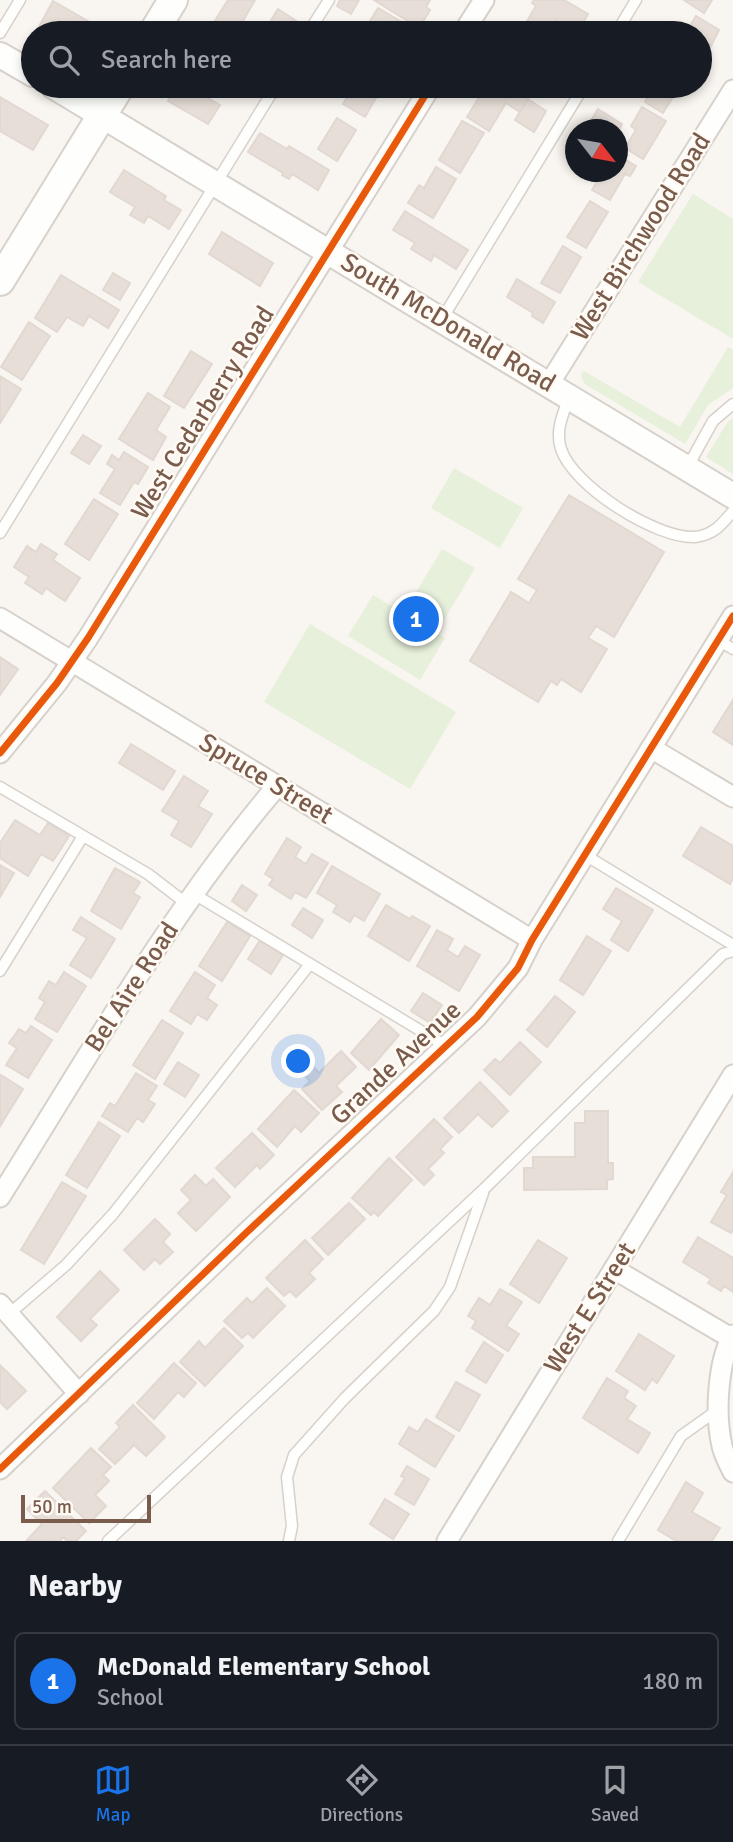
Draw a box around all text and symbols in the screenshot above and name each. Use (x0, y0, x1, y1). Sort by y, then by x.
search box (21, 21, 712, 98)
icon: search (45, 41, 83, 79)
text: Search here (101, 44, 232, 76)
north arrow (565, 119, 628, 182)
street label: West Birchwood Road (564, 127, 718, 347)
street label: South McDonald Road (335, 246, 561, 400)
street label: West Cedarberry Road (124, 300, 282, 526)
pin: 1 (393, 593, 439, 645)
street label: Spruce Street (193, 727, 339, 831)
street label: Bel Aire Road (78, 916, 186, 1058)
street label: Grande Avenue (324, 994, 468, 1132)
your location (281, 1044, 315, 1078)
street label: West E Street (537, 1237, 643, 1379)
scale bar (21, 1492, 150, 1524)
text: 50 m (32, 1495, 72, 1519)
text: Nearby (28, 1568, 122, 1605)
text: McDonald Elementary School (97, 1651, 430, 1683)
text: 1 (47, 1667, 59, 1696)
text: 180 m (642, 1667, 703, 1696)
text: School (97, 1683, 164, 1712)
tab: Map (94, 1761, 132, 1827)
tab: Directions (320, 1761, 403, 1827)
tab: Saved (591, 1761, 639, 1827)

